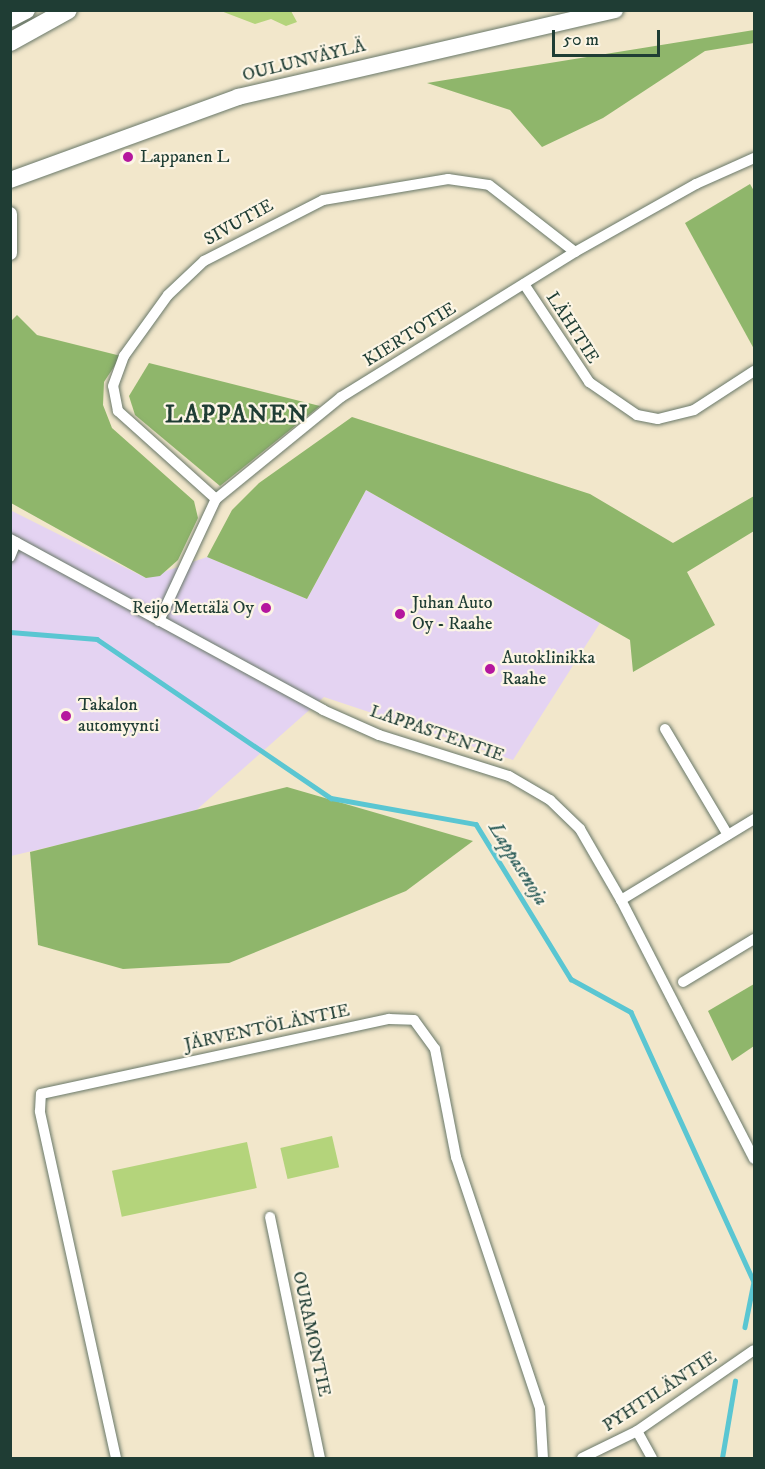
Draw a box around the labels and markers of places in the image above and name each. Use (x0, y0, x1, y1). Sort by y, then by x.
place label: Lappanen L (140, 146, 229, 168)
marker: Lappanen L (121, 150, 135, 164)
place label: Juhan Auto Oy - Raahe (412, 593, 493, 636)
place label: Reijo Mettälä Oy (132, 597, 254, 619)
marker: Reijo Mettälä Oy (259, 601, 273, 615)
marker: Juhan Auto Oy - Raahe (393, 607, 407, 621)
place label: Autoklinikka Raahe (502, 648, 595, 690)
marker: Autoklinikka Raahe (483, 662, 497, 676)
place label: Takalon automyynti (78, 695, 159, 738)
marker: Takalon automyynti (59, 709, 73, 723)

